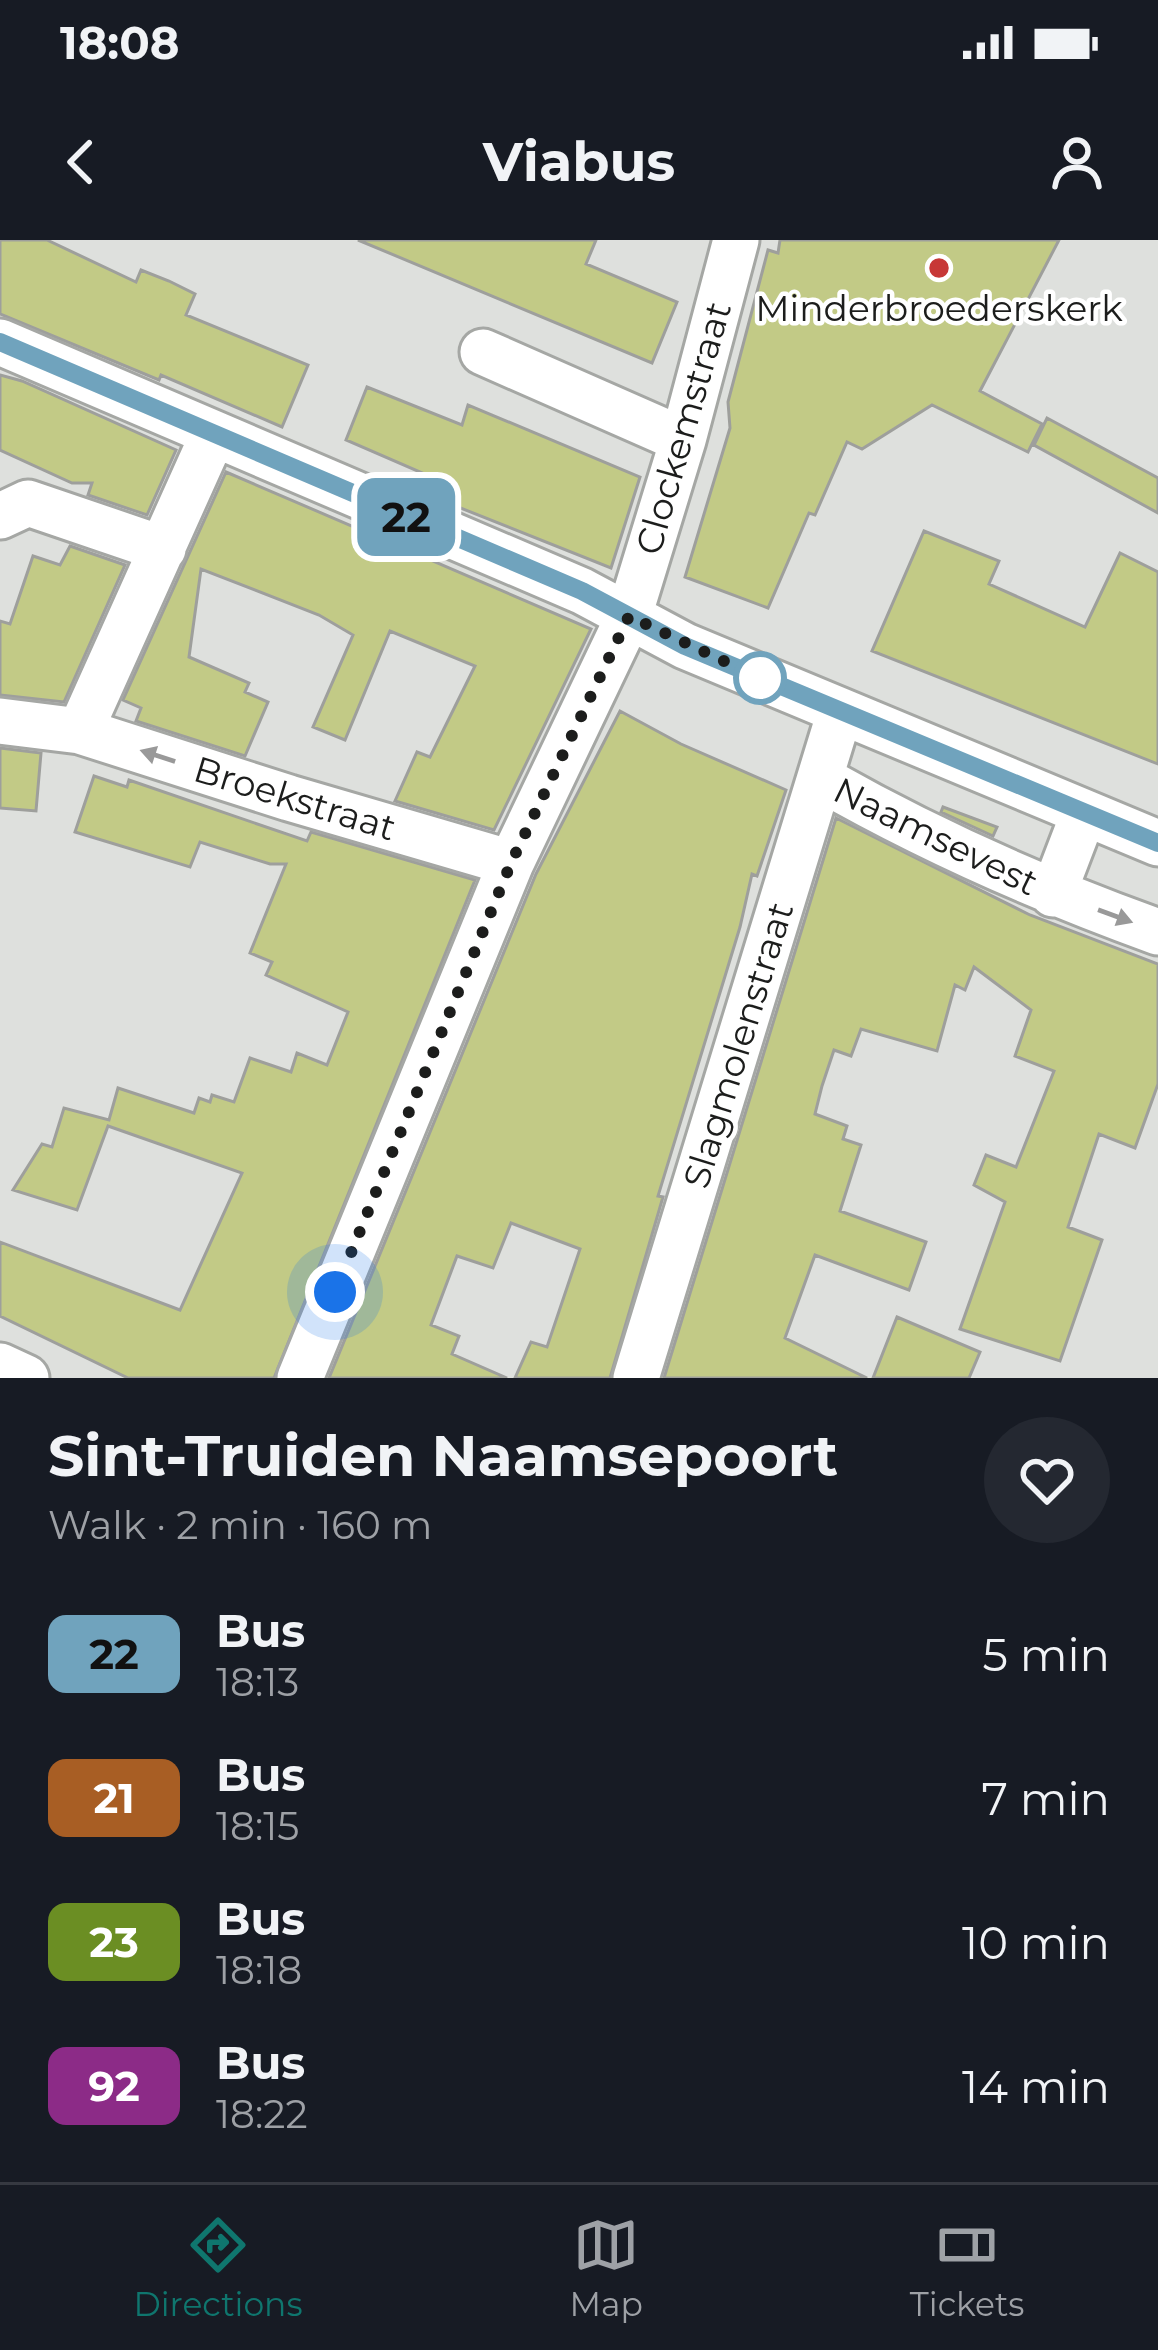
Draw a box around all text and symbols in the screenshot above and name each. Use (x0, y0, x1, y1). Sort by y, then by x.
text: 18:08 (60, 15, 179, 70)
icon: back (48, 129, 114, 195)
text: Viabus (483, 129, 675, 195)
icon: person (1044, 129, 1110, 195)
marker: Minderbroederskerk (926, 255, 952, 281)
place label: Minderbroederskerk (755, 286, 1123, 330)
street label: Clockemstraat (626, 297, 740, 559)
line badge: 22 (352, 478, 460, 556)
text: 22 (381, 491, 431, 543)
unlabelled marker (735, 653, 785, 703)
one-way arrow (139, 745, 176, 764)
street label: Broekstraat (189, 746, 401, 850)
street label: Naamsevest (827, 768, 1045, 904)
street label: Slagmolenstraat (674, 897, 802, 1193)
one-way arrow (1098, 908, 1134, 926)
your location (305, 1262, 365, 1322)
button: heart (984, 1417, 1110, 1543)
text: Sint-Truiden Naamsepoort (48, 1421, 838, 1490)
text: Walk · 2 min · 160 m (48, 1501, 432, 1549)
text: Bus (216, 1603, 305, 1658)
text: 5 min (982, 1627, 1110, 1682)
text: 22 (89, 1628, 139, 1680)
text: 18:13 (216, 1658, 299, 1706)
text: Bus (216, 1747, 305, 1802)
text: 7 min (981, 1771, 1110, 1826)
text: 21 (93, 1772, 135, 1824)
text: 18:15 (216, 1802, 299, 1850)
text: Bus (216, 1891, 305, 1946)
text: 10 min (962, 1915, 1110, 1970)
text: 23 (89, 1916, 139, 1968)
text: 18:18 (216, 1946, 302, 1994)
text: Bus (216, 2035, 305, 2090)
text: 14 min (962, 2059, 1110, 2114)
text: 92 (88, 2060, 140, 2112)
text: 18:22 (216, 2090, 308, 2138)
tab: Directions (133, 2212, 303, 2324)
tab: Map (570, 2212, 643, 2324)
tab: Tickets (910, 2212, 1024, 2324)

